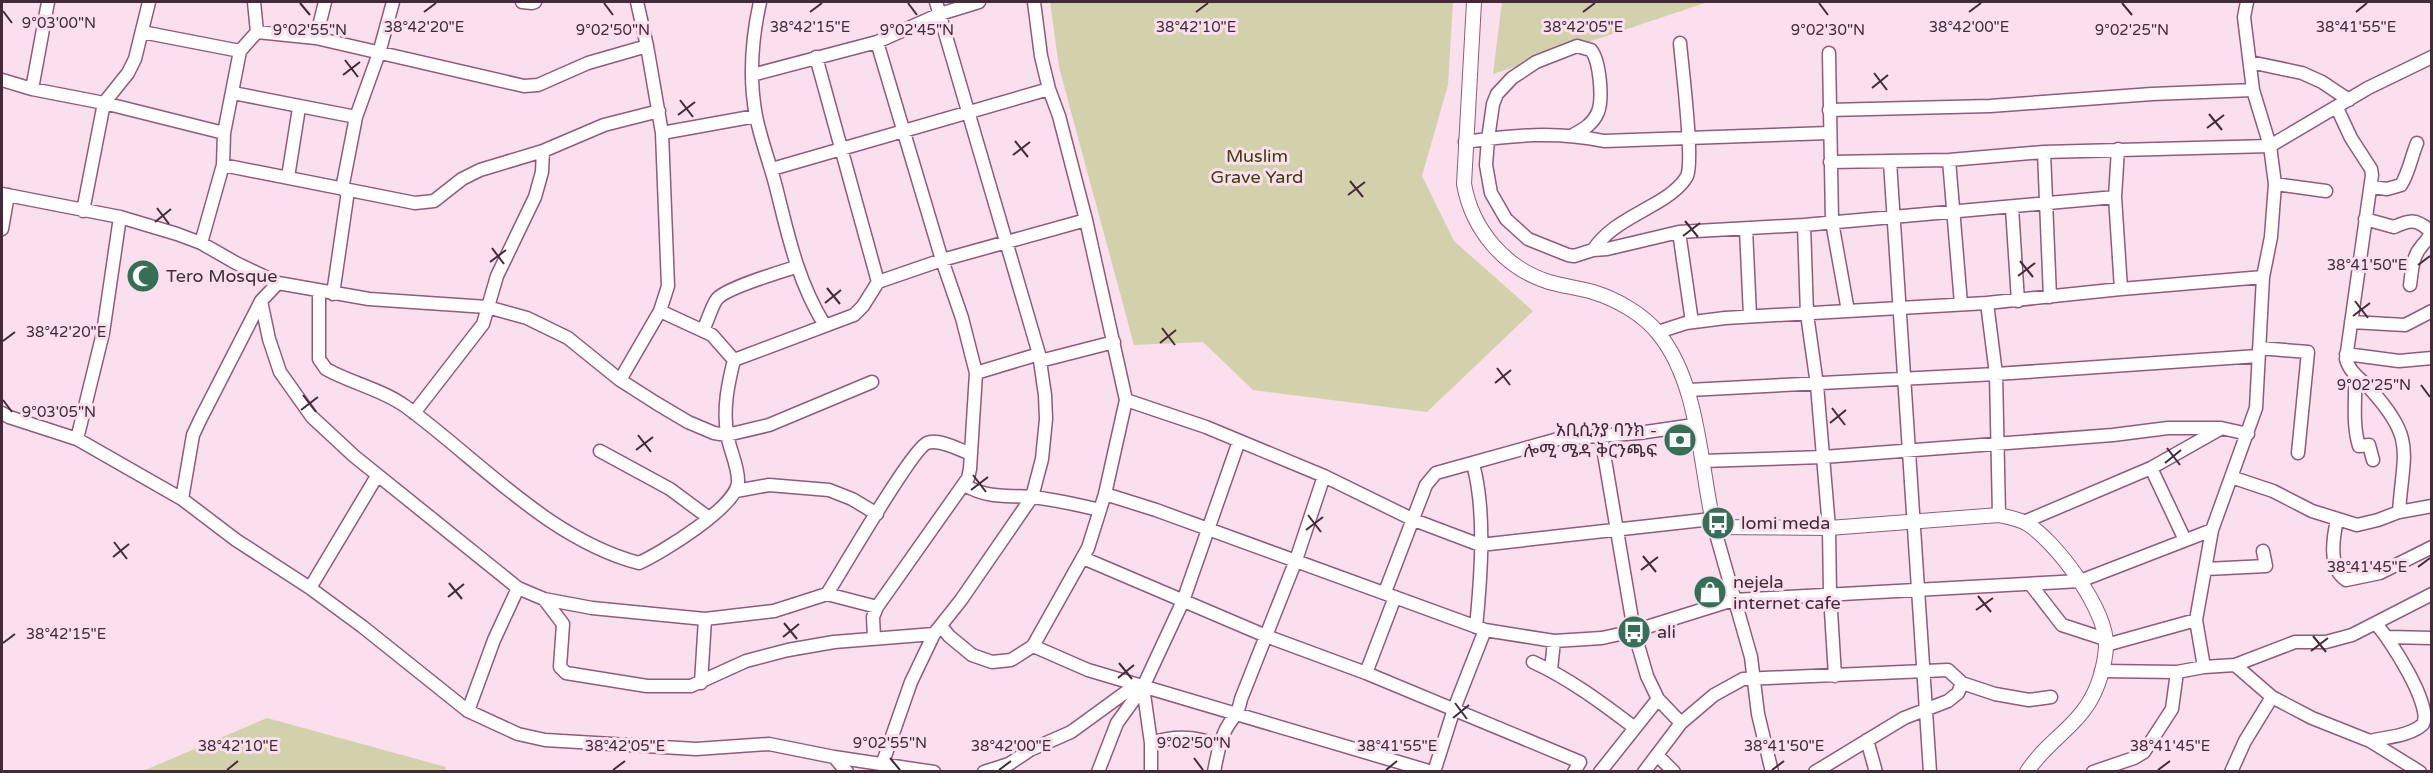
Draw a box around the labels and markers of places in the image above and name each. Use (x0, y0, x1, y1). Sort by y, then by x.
mosque icon: Tero Mosque (125, 258, 161, 294)
place label: Tero Mosque (166, 265, 277, 287)
place label: አቢሲንያ ባንክ - ሎሚ ሜዳ ቅርንጫፍ (1524, 419, 1657, 462)
bank icon: አቢሲንያ ባንክ - ሎሚ ሜዳ ቅርንጫፍ (1662, 422, 1698, 458)
bus stop icon: lomi meda (1700, 505, 1736, 541)
place label: lomi meda (1741, 512, 1830, 534)
place label: nejela internet cafe (1733, 571, 1841, 614)
shop icon: nejela internet cafe (1692, 574, 1728, 610)
bus stop icon: ali (1616, 614, 1652, 650)
place label: ali (1657, 621, 1676, 643)

